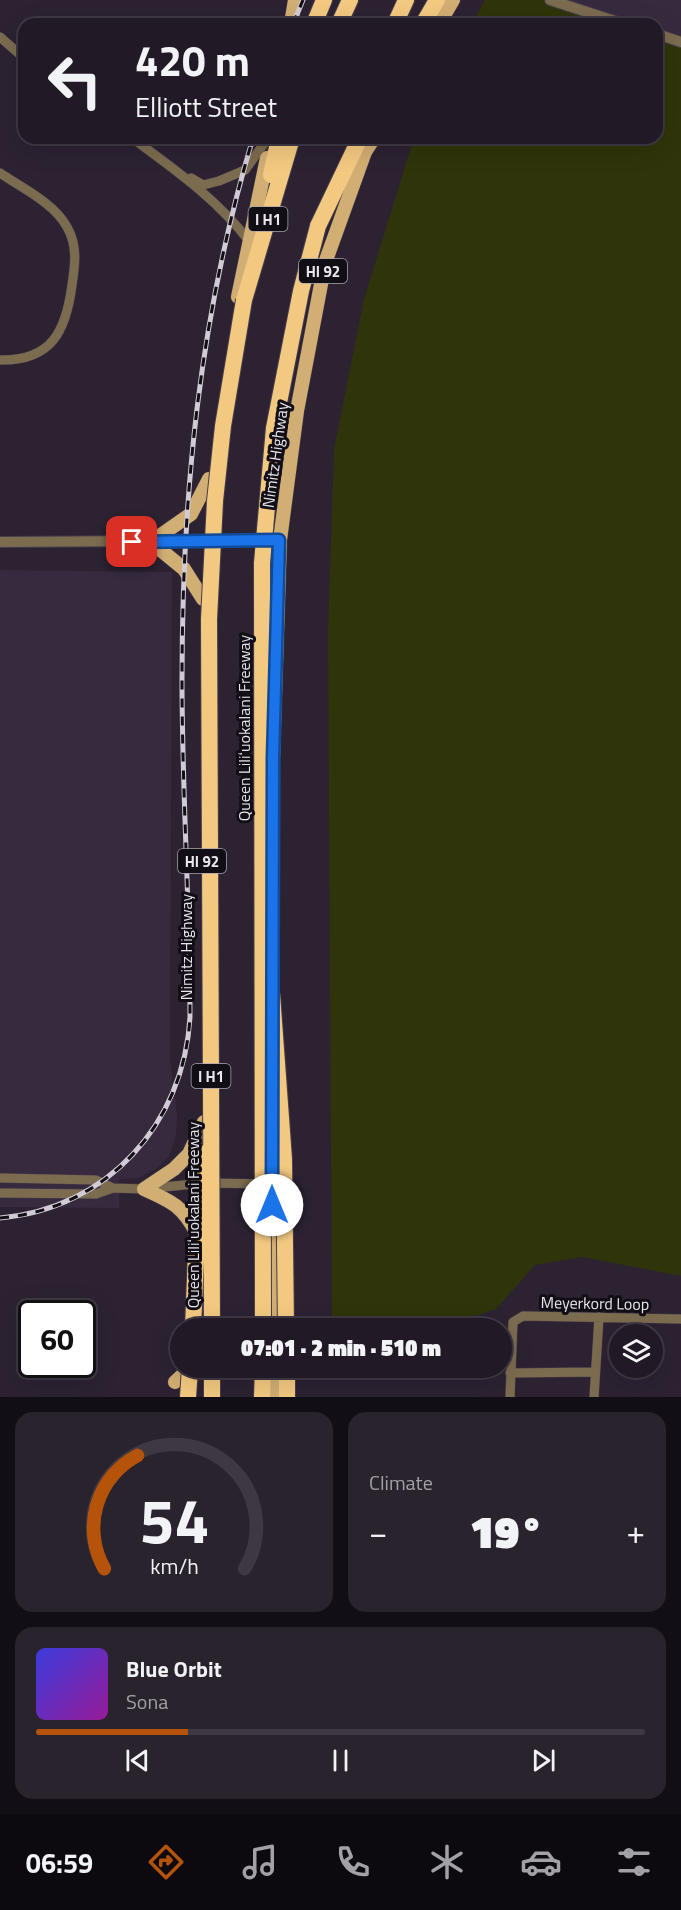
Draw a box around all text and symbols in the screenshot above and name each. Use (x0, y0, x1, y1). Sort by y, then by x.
text: 420 m (135, 28, 250, 92)
icon: left (36, 42, 114, 120)
text: Elliott Street (135, 86, 277, 127)
road number: I H1 (248, 207, 288, 231)
road number: HI 92 (299, 259, 347, 283)
street label: Nimitz Highway (256, 400, 294, 509)
pin (106, 516, 157, 567)
icon: arrive (115, 525, 148, 558)
street label: Queen Liliʻuokalani Freeway (232, 634, 256, 821)
road number: HI 92 (178, 849, 226, 873)
street label: Nimitz Highway (174, 894, 198, 1000)
road number: I H1 (192, 1064, 230, 1088)
street label: Queen Liliʻuokalani Freeway (181, 1121, 205, 1308)
position arrow (240, 1173, 304, 1237)
street label: Meyerkord Loop (540, 1290, 650, 1316)
speed limit sign: 60 (18, 1300, 96, 1378)
map controls (609, 1324, 663, 1378)
button: layers (609, 1324, 663, 1378)
text: 07:01 · 2 min · 510 m (241, 1331, 441, 1365)
text: Climate (369, 1467, 433, 1498)
text: 54 (139, 1472, 209, 1567)
text: 19° (470, 1497, 544, 1565)
text: − (369, 1507, 387, 1557)
text: + (627, 1507, 645, 1557)
text: km/h (150, 1550, 198, 1582)
text: Blue Orbit (126, 1652, 222, 1686)
text: Sona (126, 1686, 168, 1717)
icon: previous (121, 1744, 154, 1777)
icon: pause (324, 1744, 357, 1777)
icon: next (527, 1744, 560, 1777)
icon: directions (145, 1841, 187, 1883)
icon: music (239, 1841, 281, 1883)
icon: phone (332, 1841, 374, 1883)
icon: climate (426, 1841, 468, 1883)
icon: car (520, 1841, 562, 1883)
icon: filters (613, 1841, 655, 1883)
text: 06:59 (26, 1842, 93, 1883)

